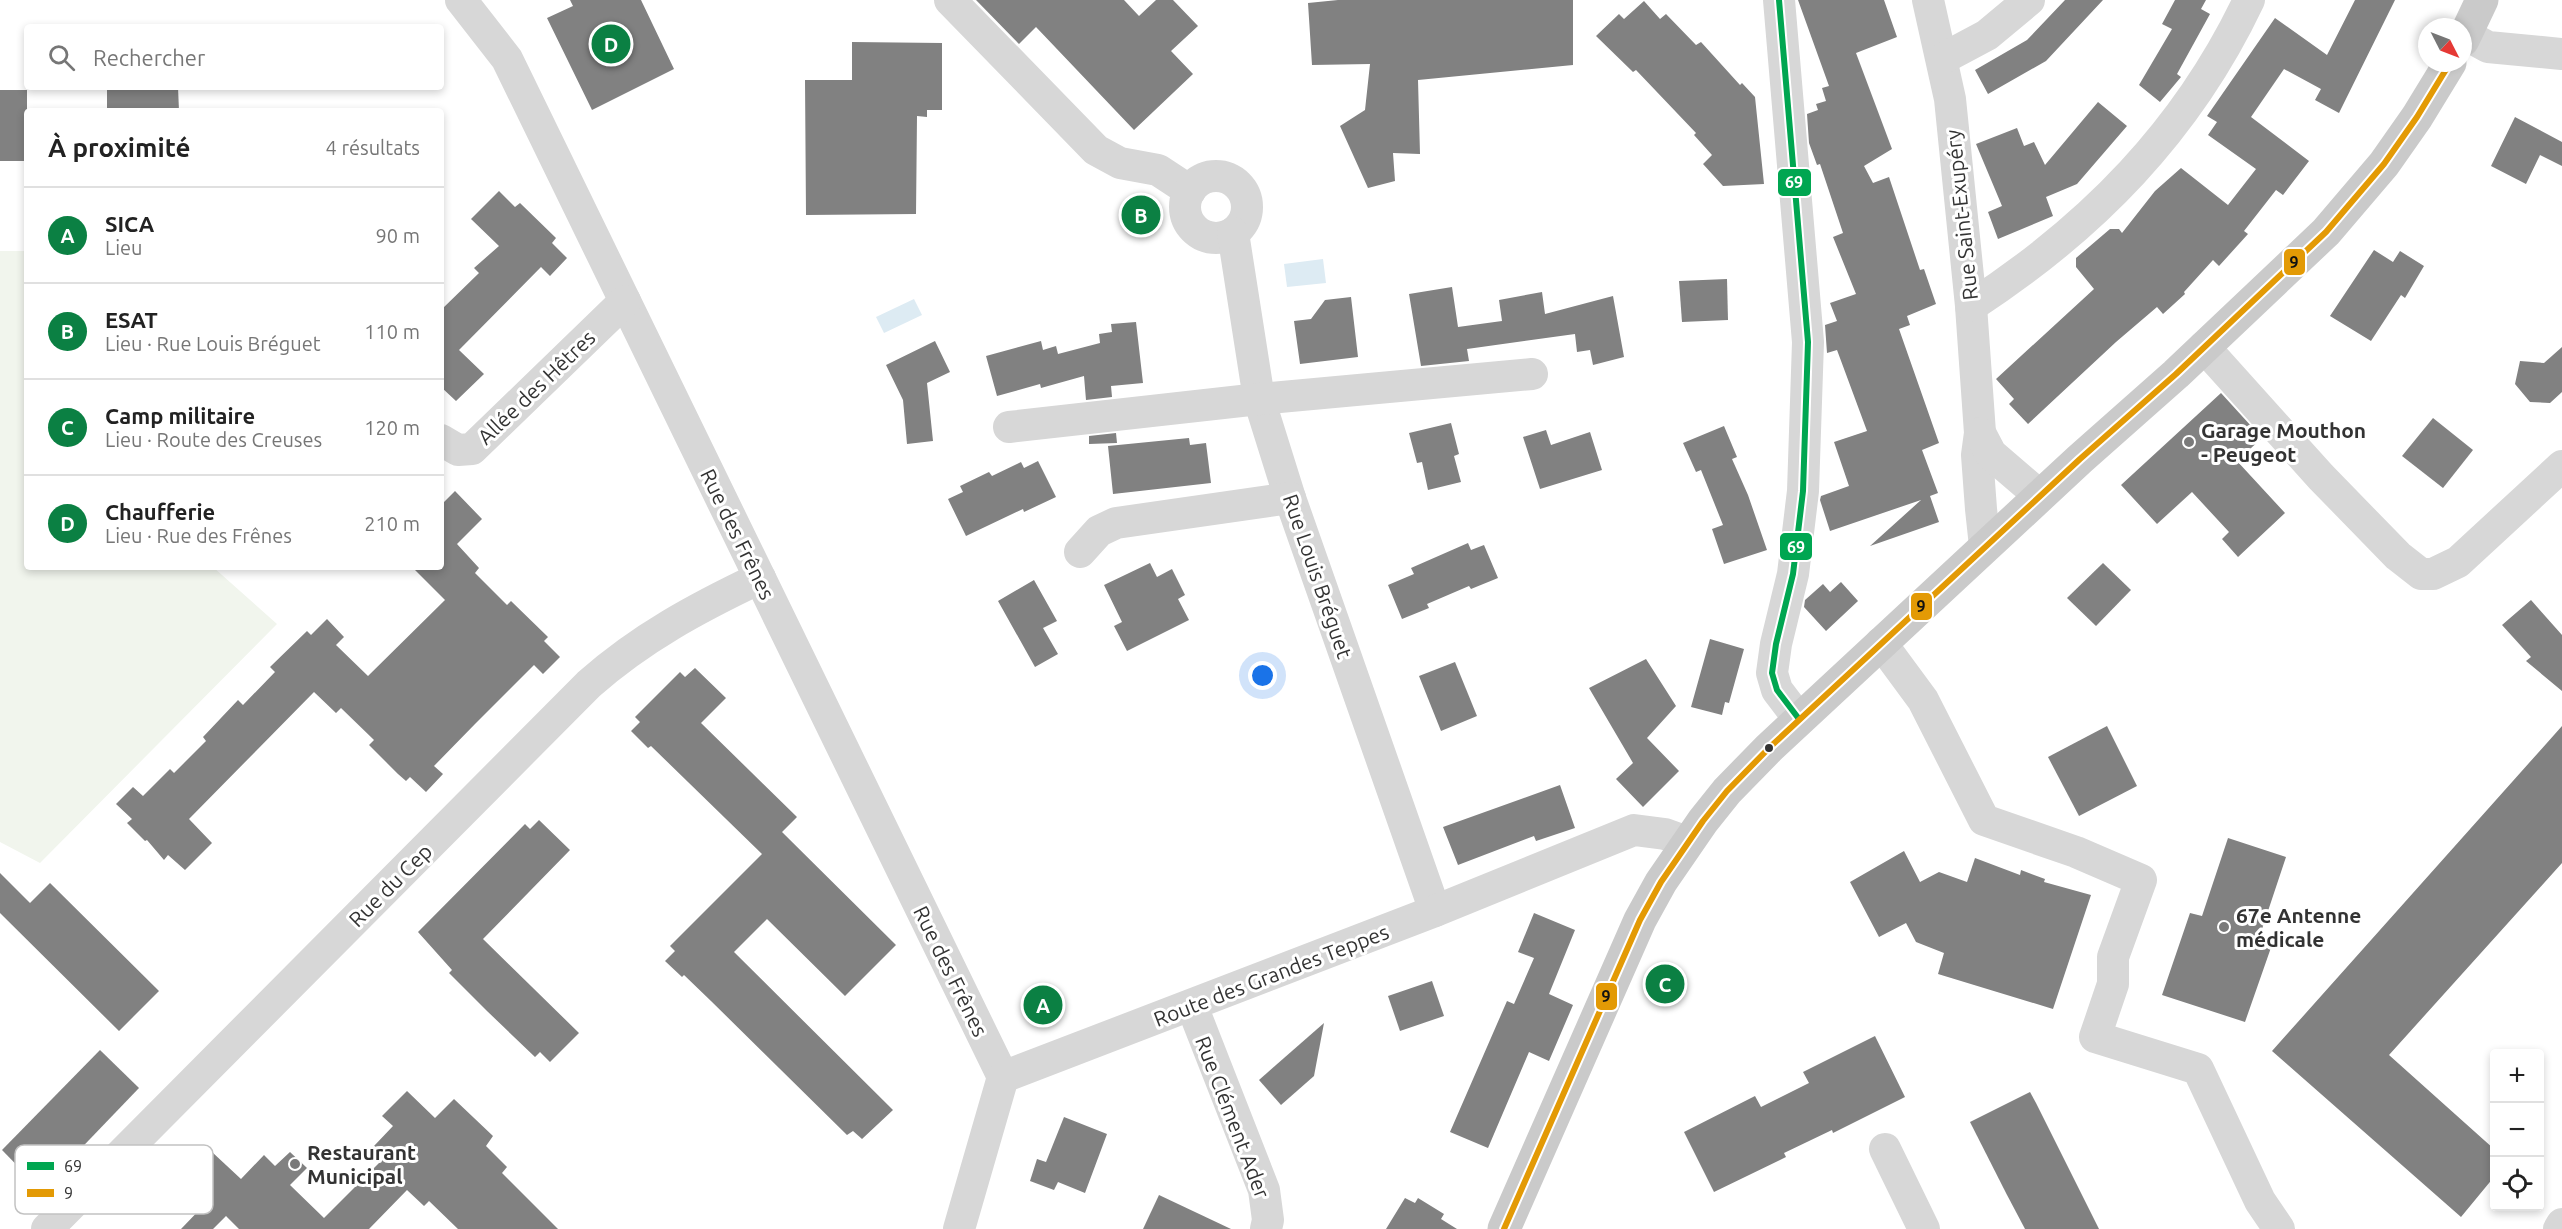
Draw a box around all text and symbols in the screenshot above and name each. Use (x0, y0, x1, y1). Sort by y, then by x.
north arrow (2418, 18, 2472, 72)
pin: D (592, 22, 630, 66)
search box (24, 24, 444, 90)
icon: search (45, 41, 78, 74)
text: Rechercher (93, 45, 205, 70)
street label: Rue Saint-Exupéry (1940, 129, 1982, 301)
text: À proximité (48, 133, 190, 162)
text: 4 résultats (326, 136, 420, 159)
line badge: 69 (1777, 168, 1812, 197)
text: 69 (1785, 173, 1803, 191)
pin: B (1122, 192, 1160, 238)
text: SICA (105, 211, 154, 236)
text: A (60, 224, 75, 247)
text: 90 m (376, 224, 420, 247)
text: Lieu (105, 236, 143, 259)
line badge: 9 (2283, 248, 2306, 276)
text: 9 (2289, 253, 2299, 271)
text: ESAT (105, 307, 158, 332)
text: B (61, 320, 74, 343)
text: 110 m (364, 320, 420, 343)
street label: Allée des Hêtres (472, 325, 600, 449)
text: Lieu · Rue Louis Bréguet (105, 332, 321, 355)
text: Camp militaire (105, 403, 255, 428)
text: C (61, 416, 74, 439)
text: 120 m (364, 416, 420, 439)
place label: Garage Mouthon - Peugeot (2201, 418, 2366, 466)
text: Lieu · Route des Creuses (105, 428, 322, 451)
marker: Garage Mouthon - Peugeot (2182, 435, 2196, 449)
street label: Rue des Frênes (696, 465, 780, 603)
street label: Rue Louis Bréguet (1279, 491, 1357, 661)
text: Chaufferie (105, 499, 215, 524)
text: D (60, 512, 75, 535)
text: 210 m (364, 512, 420, 535)
text: Lieu · Rue des Frênes (105, 524, 292, 547)
line badge: 69 (1779, 532, 1813, 561)
text: 69 (1787, 538, 1805, 556)
line badge: 9 (1910, 592, 1933, 621)
text: 9 (1916, 597, 1926, 615)
your location (1248, 661, 1277, 690)
unlabelled marker (1763, 742, 1775, 754)
street label: Rue du Cep (344, 839, 436, 931)
street label: Rue des Frênes (909, 902, 993, 1040)
place label: 67e Antenne médicale (2236, 903, 2361, 951)
street label: Route des Grandes Teppes (1150, 919, 1392, 1031)
marker: 67e Antenne médicale (2217, 920, 2231, 934)
pin: C (1646, 962, 1684, 1006)
pin: A (1024, 982, 1062, 1028)
line badge: 9 (1595, 982, 1618, 1011)
text: 9 (1601, 987, 1611, 1005)
street label: Rue Clément Ader (1191, 1033, 1275, 1201)
map controls (2490, 1049, 2544, 1211)
button: + (2490, 1049, 2544, 1103)
button: − (2490, 1103, 2544, 1157)
place label: Restaurant Municipal (307, 1140, 416, 1188)
legend (15, 1145, 213, 1214)
text: 69 (64, 1157, 82, 1175)
marker: Restaurant Municipal (288, 1157, 302, 1171)
button: locate (2490, 1157, 2544, 1211)
text: 9 (64, 1184, 73, 1202)

